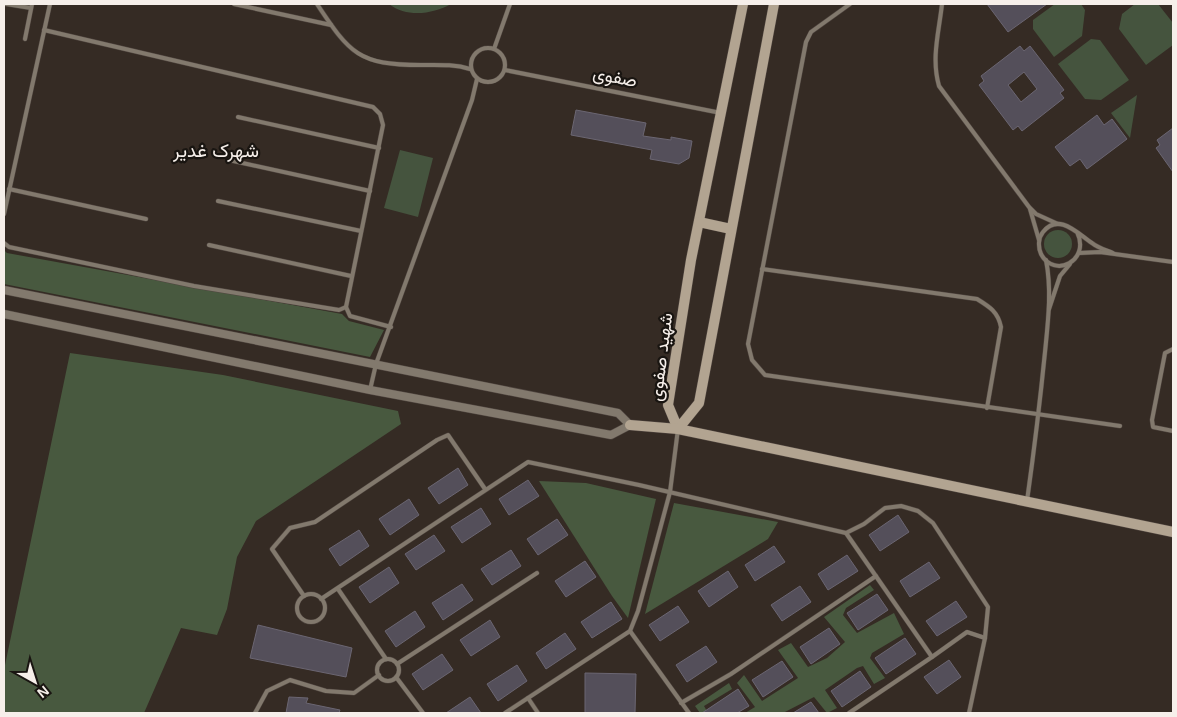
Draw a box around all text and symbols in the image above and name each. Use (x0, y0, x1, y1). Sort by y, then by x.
street label: صفوی (591, 63, 639, 92)
district label: شهرک غدیر (172, 140, 259, 162)
street label: شهید صفوی (646, 312, 677, 403)
north arrow (10, 657, 60, 707)
text: N (34, 683, 52, 702)

